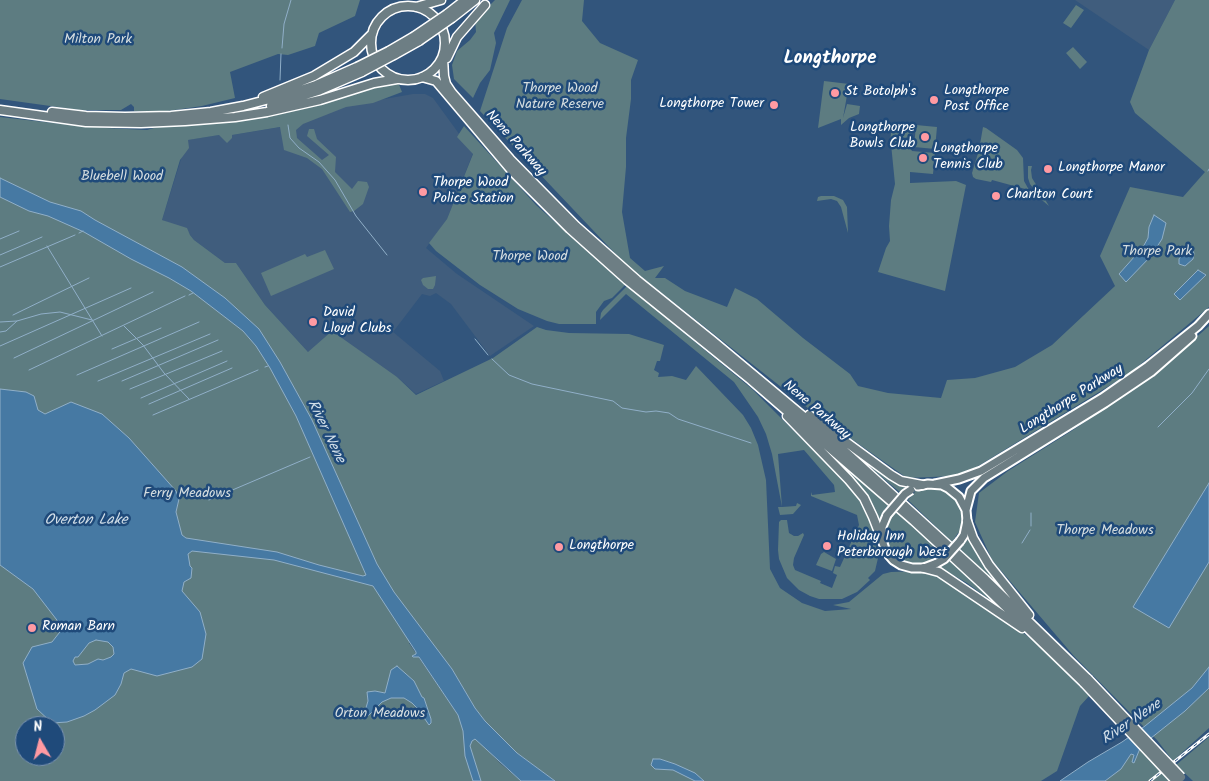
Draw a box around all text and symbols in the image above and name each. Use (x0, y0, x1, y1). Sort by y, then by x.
park label: Milton Park (64, 33, 132, 49)
district label: Longthorpe (783, 49, 877, 71)
park label: Thorpe Wood Nature Reserve (516, 82, 604, 114)
place label: Longthorpe Post Office (944, 84, 1009, 116)
place label: St Botolph's (845, 85, 916, 101)
marker: St Botolph's (829, 87, 841, 99)
marker: Longthorpe Post Office (928, 94, 940, 106)
place label: Longthorpe Tower (659, 97, 764, 113)
marker: Longthorpe Tower (768, 99, 780, 111)
street label: Nene Parkway (481, 108, 549, 180)
place label: Longthorpe Bowls Club (849, 121, 915, 154)
marker: Longthorpe Bowls Club (919, 131, 931, 143)
place label: Longthorpe Tennis Club (933, 142, 1003, 174)
marker: Longthorpe Tennis Club (917, 152, 929, 164)
place label: Longthorpe Manor (1058, 161, 1165, 177)
marker: Longthorpe Manor (1042, 163, 1054, 175)
park label: Bluebell Wood (81, 170, 163, 186)
place label: Thorpe Wood Police Station (433, 176, 514, 208)
marker: Thorpe Wood Police Station (417, 186, 429, 198)
place label: Charlton Court (1006, 188, 1093, 204)
marker: Charlton Court (990, 190, 1002, 202)
park label: Thorpe Park (1122, 245, 1192, 261)
park label: Thorpe Wood (492, 250, 568, 266)
place label: David Lloyd Clubs (323, 306, 391, 338)
marker: David Lloyd Clubs (307, 316, 319, 328)
street label: Longthorpe Parkway (1017, 361, 1127, 439)
street label: Nene Parkway (779, 378, 853, 444)
water label: River Nene (302, 397, 348, 467)
park label: Ferry Meadows (143, 487, 231, 503)
water label: Overton Lake (45, 512, 127, 530)
park label: Thorpe Meadows (1056, 524, 1154, 540)
place label: Holiday Inn Peterborough West (837, 530, 947, 562)
place label: Longthorpe (569, 539, 634, 555)
marker: Holiday Inn Peterborough West (821, 540, 833, 552)
marker: Longthorpe (553, 541, 565, 553)
place label: Roman Barn (42, 620, 115, 636)
marker: Roman Barn (26, 622, 38, 634)
water label: River Nene (1099, 697, 1165, 749)
park label: Orton Meadows (335, 707, 425, 723)
north arrow (15, 716, 65, 766)
text: N (32, 716, 44, 739)

